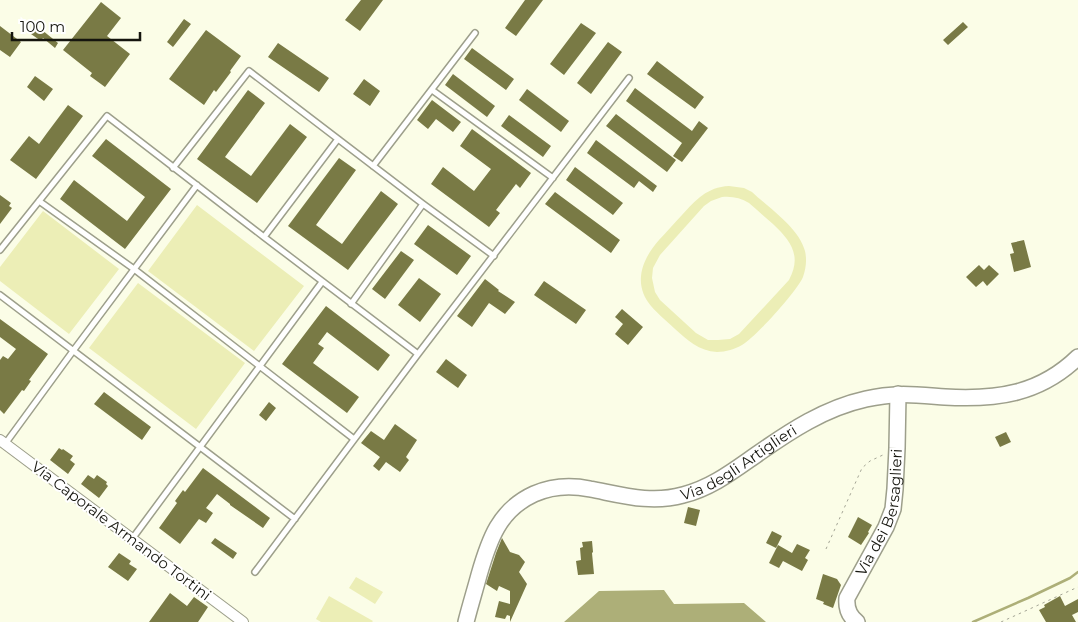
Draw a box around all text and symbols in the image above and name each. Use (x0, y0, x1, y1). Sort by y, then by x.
scale bar (12, 10, 140, 42)
text: 100 m (20, 17, 65, 36)
street label: Via degli Artiglieri (678, 420, 800, 504)
street label: Via dei Bersaglieri (851, 448, 906, 579)
street label: Via Caporale Armando Tortini (28, 457, 215, 604)

